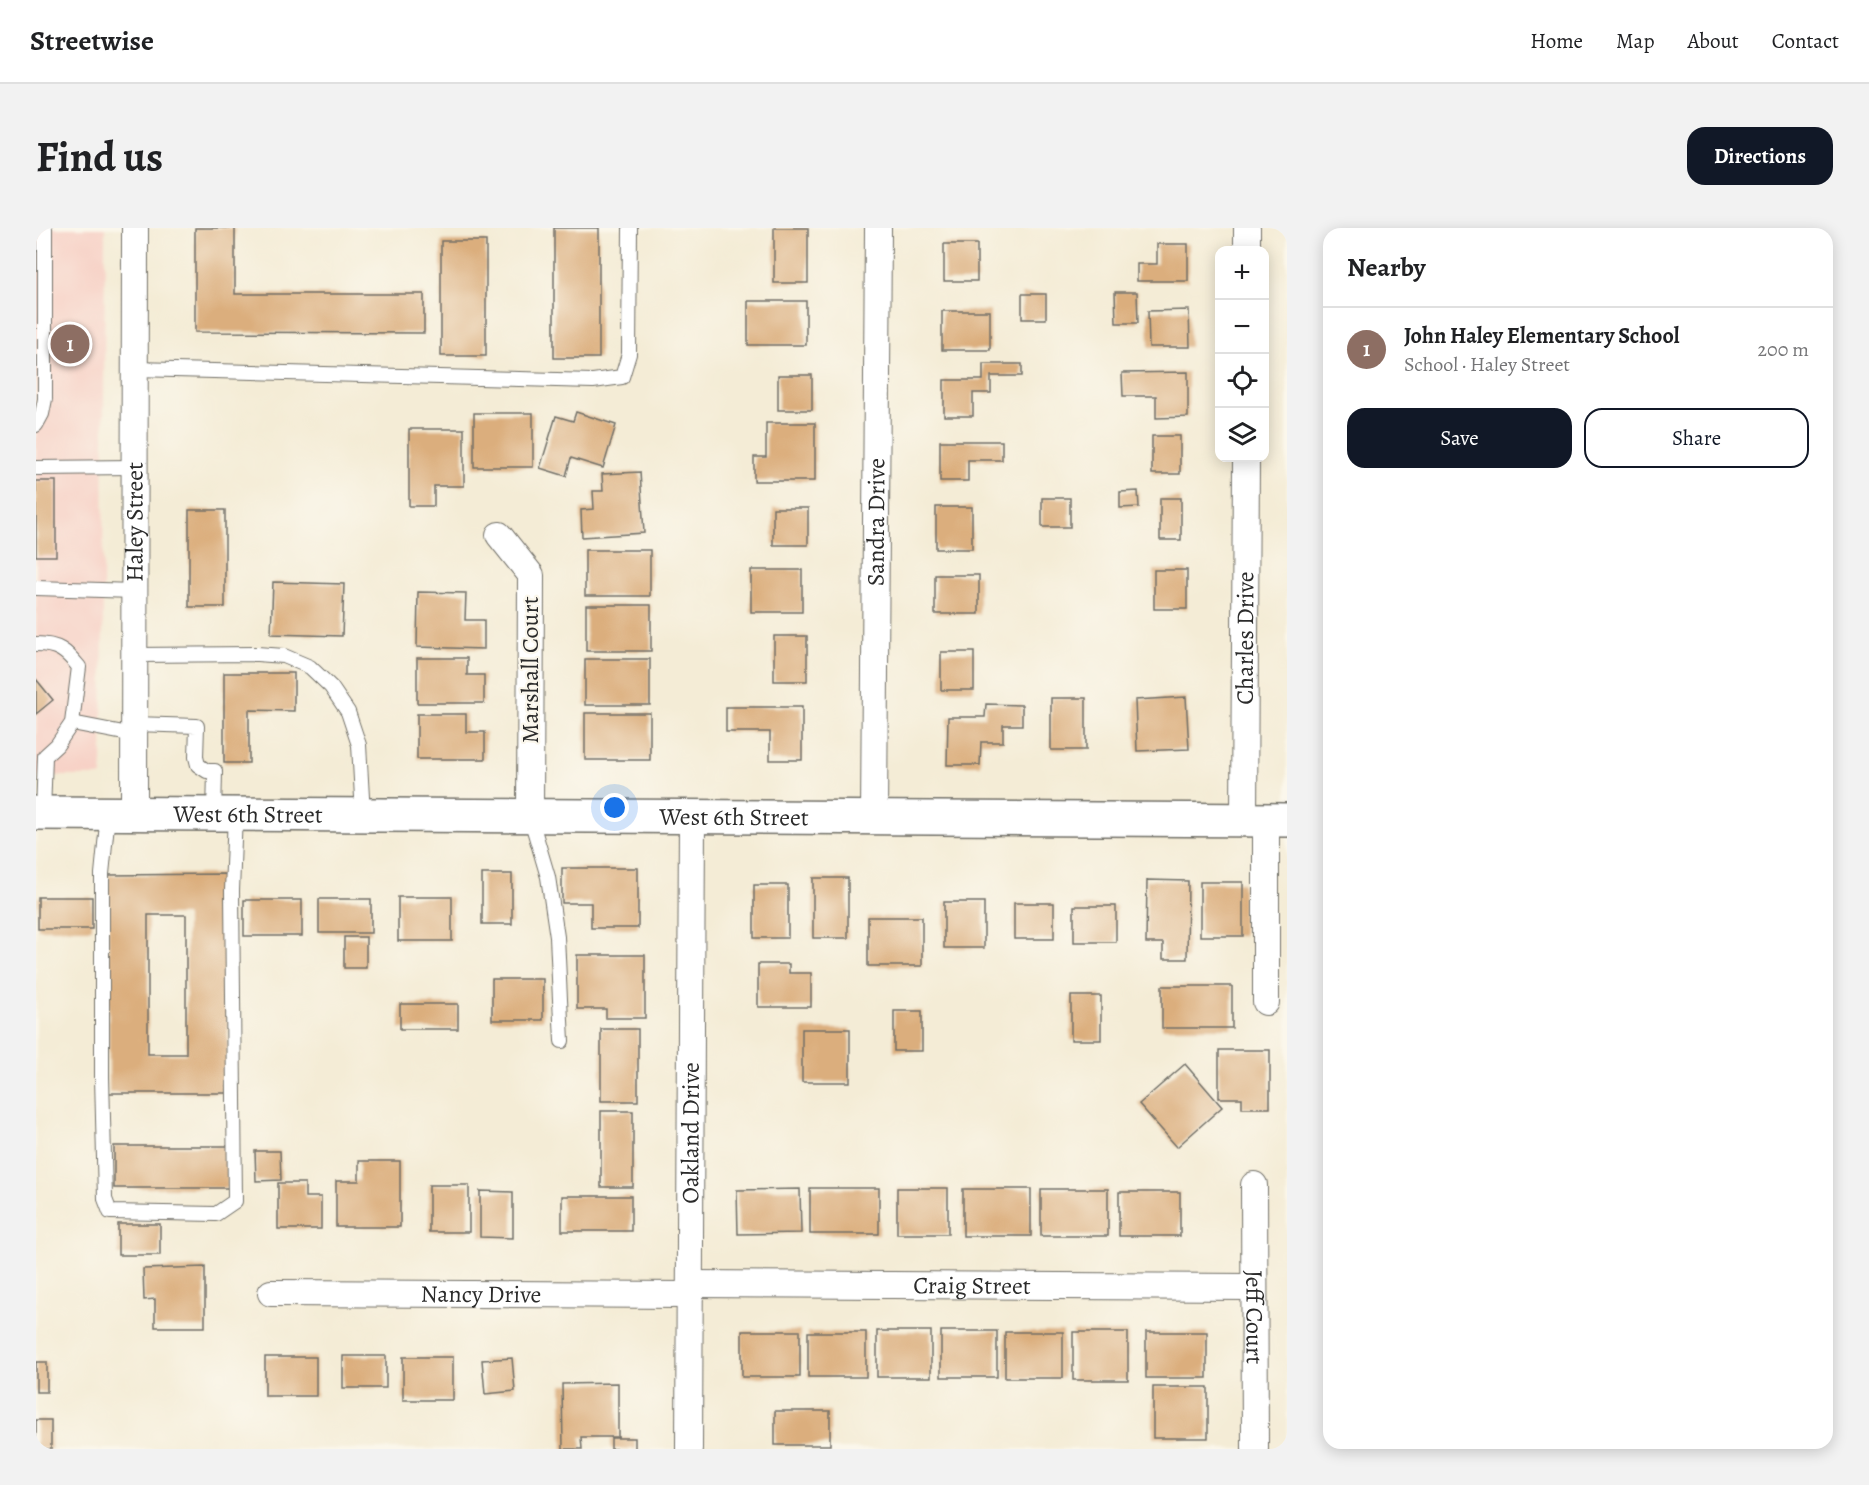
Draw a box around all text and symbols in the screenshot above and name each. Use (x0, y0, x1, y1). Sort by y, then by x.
text: Streetwise (30, 22, 154, 60)
text: Home (1530, 27, 1583, 55)
text: Map (1616, 27, 1654, 55)
text: About (1687, 27, 1739, 55)
text: Contact (1772, 27, 1839, 55)
button: Directions (1687, 127, 1833, 185)
text: Find us (36, 128, 163, 185)
map controls (1215, 246, 1269, 462)
button: + (1215, 246, 1269, 300)
text: Nearby (1347, 250, 1426, 285)
button: − (1215, 300, 1269, 354)
text: John Haley Elementary School (1404, 321, 1680, 351)
pin: 1 (51, 322, 90, 366)
text: 1 (1363, 336, 1370, 363)
text: 200 m (1758, 336, 1809, 363)
text: School · Haley Street (1404, 351, 1570, 378)
button: locate (1215, 354, 1269, 408)
button: layers (1215, 408, 1269, 462)
button: Save (1347, 408, 1572, 468)
button: Share (1584, 408, 1809, 468)
street label: Sandra Drive (860, 458, 892, 586)
street label: Haley Street (118, 462, 151, 582)
street label: Charles Drive (1229, 571, 1261, 705)
street label: Marshall Court (514, 596, 546, 744)
your location (600, 793, 629, 822)
street label: West 6th Street (172, 798, 323, 831)
street label: West 6th Street (658, 800, 809, 833)
street label: Oakland Drive (674, 1062, 707, 1204)
street label: Craig Street (913, 1269, 1031, 1302)
street label: Jeff Court (1238, 1270, 1271, 1364)
street label: Nancy Drive (421, 1278, 541, 1310)

